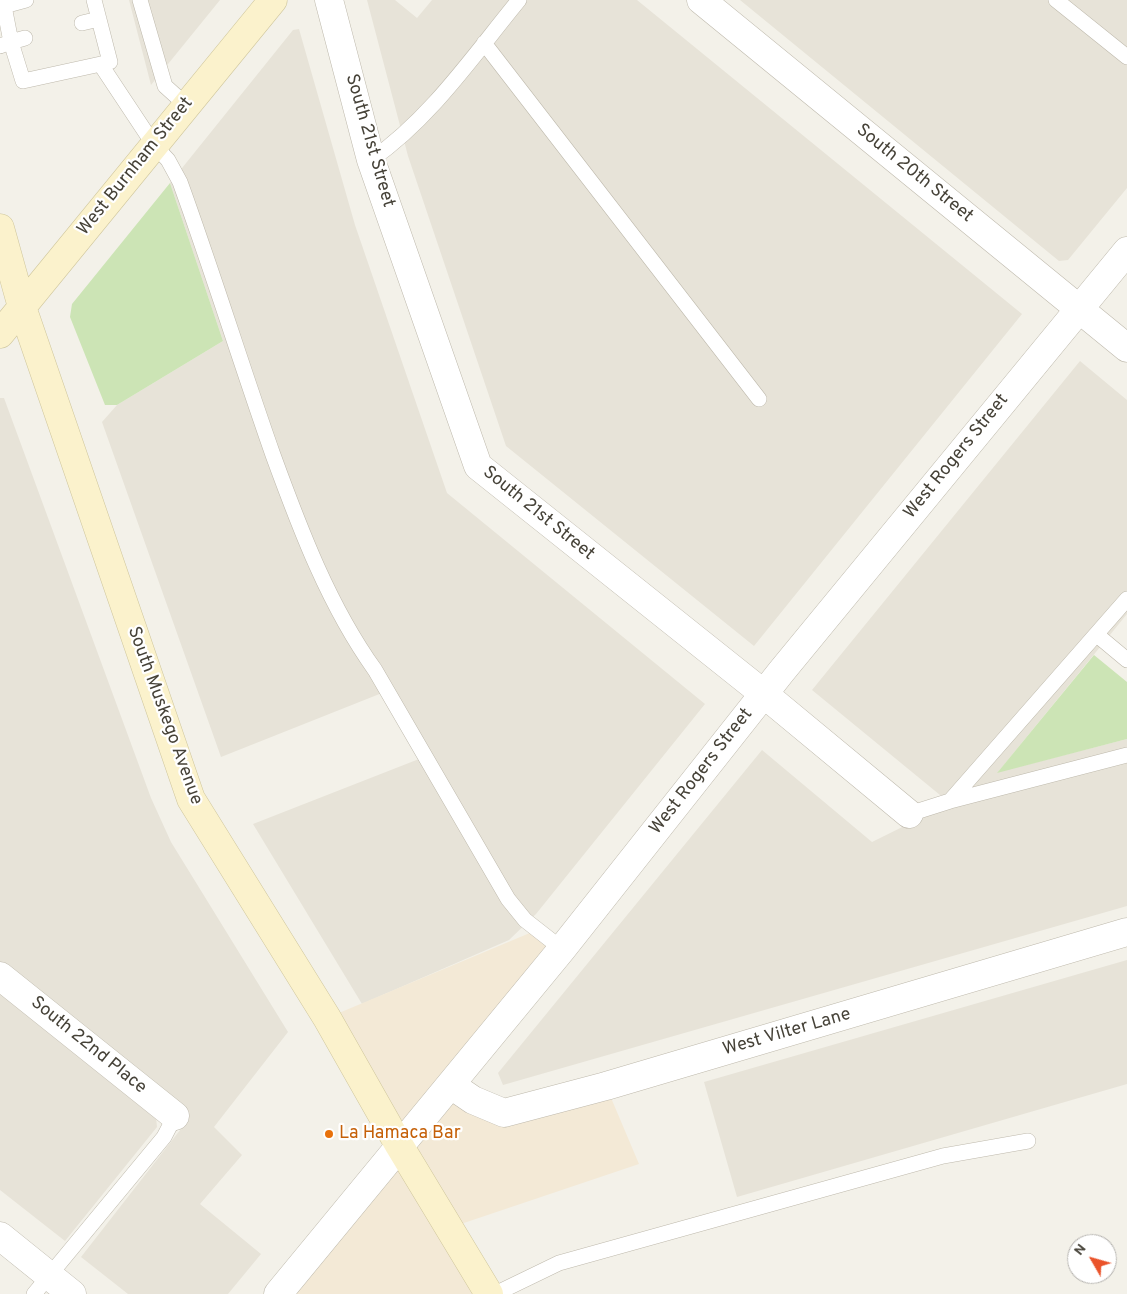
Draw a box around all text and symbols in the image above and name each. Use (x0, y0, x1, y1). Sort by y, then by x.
street label: South 21st Street (340, 72, 398, 210)
street label: West Burnham Street (74, 94, 198, 240)
street label: South 20th Street (851, 120, 977, 228)
street label: West Rogers Street (900, 390, 1014, 524)
street label: South 21st Street (478, 462, 598, 566)
street label: South Muskego Avenue (122, 624, 206, 808)
street label: West Rogers Street (646, 705, 758, 839)
street label: South 22nd Place (26, 993, 150, 1099)
street label: West Vilter Lane (721, 1004, 853, 1062)
place label: La Hamaca Bar (339, 1123, 461, 1145)
marker: La Hamaca Bar (323, 1128, 335, 1140)
north arrow (1067, 1234, 1117, 1284)
text: N (1071, 1241, 1090, 1259)

